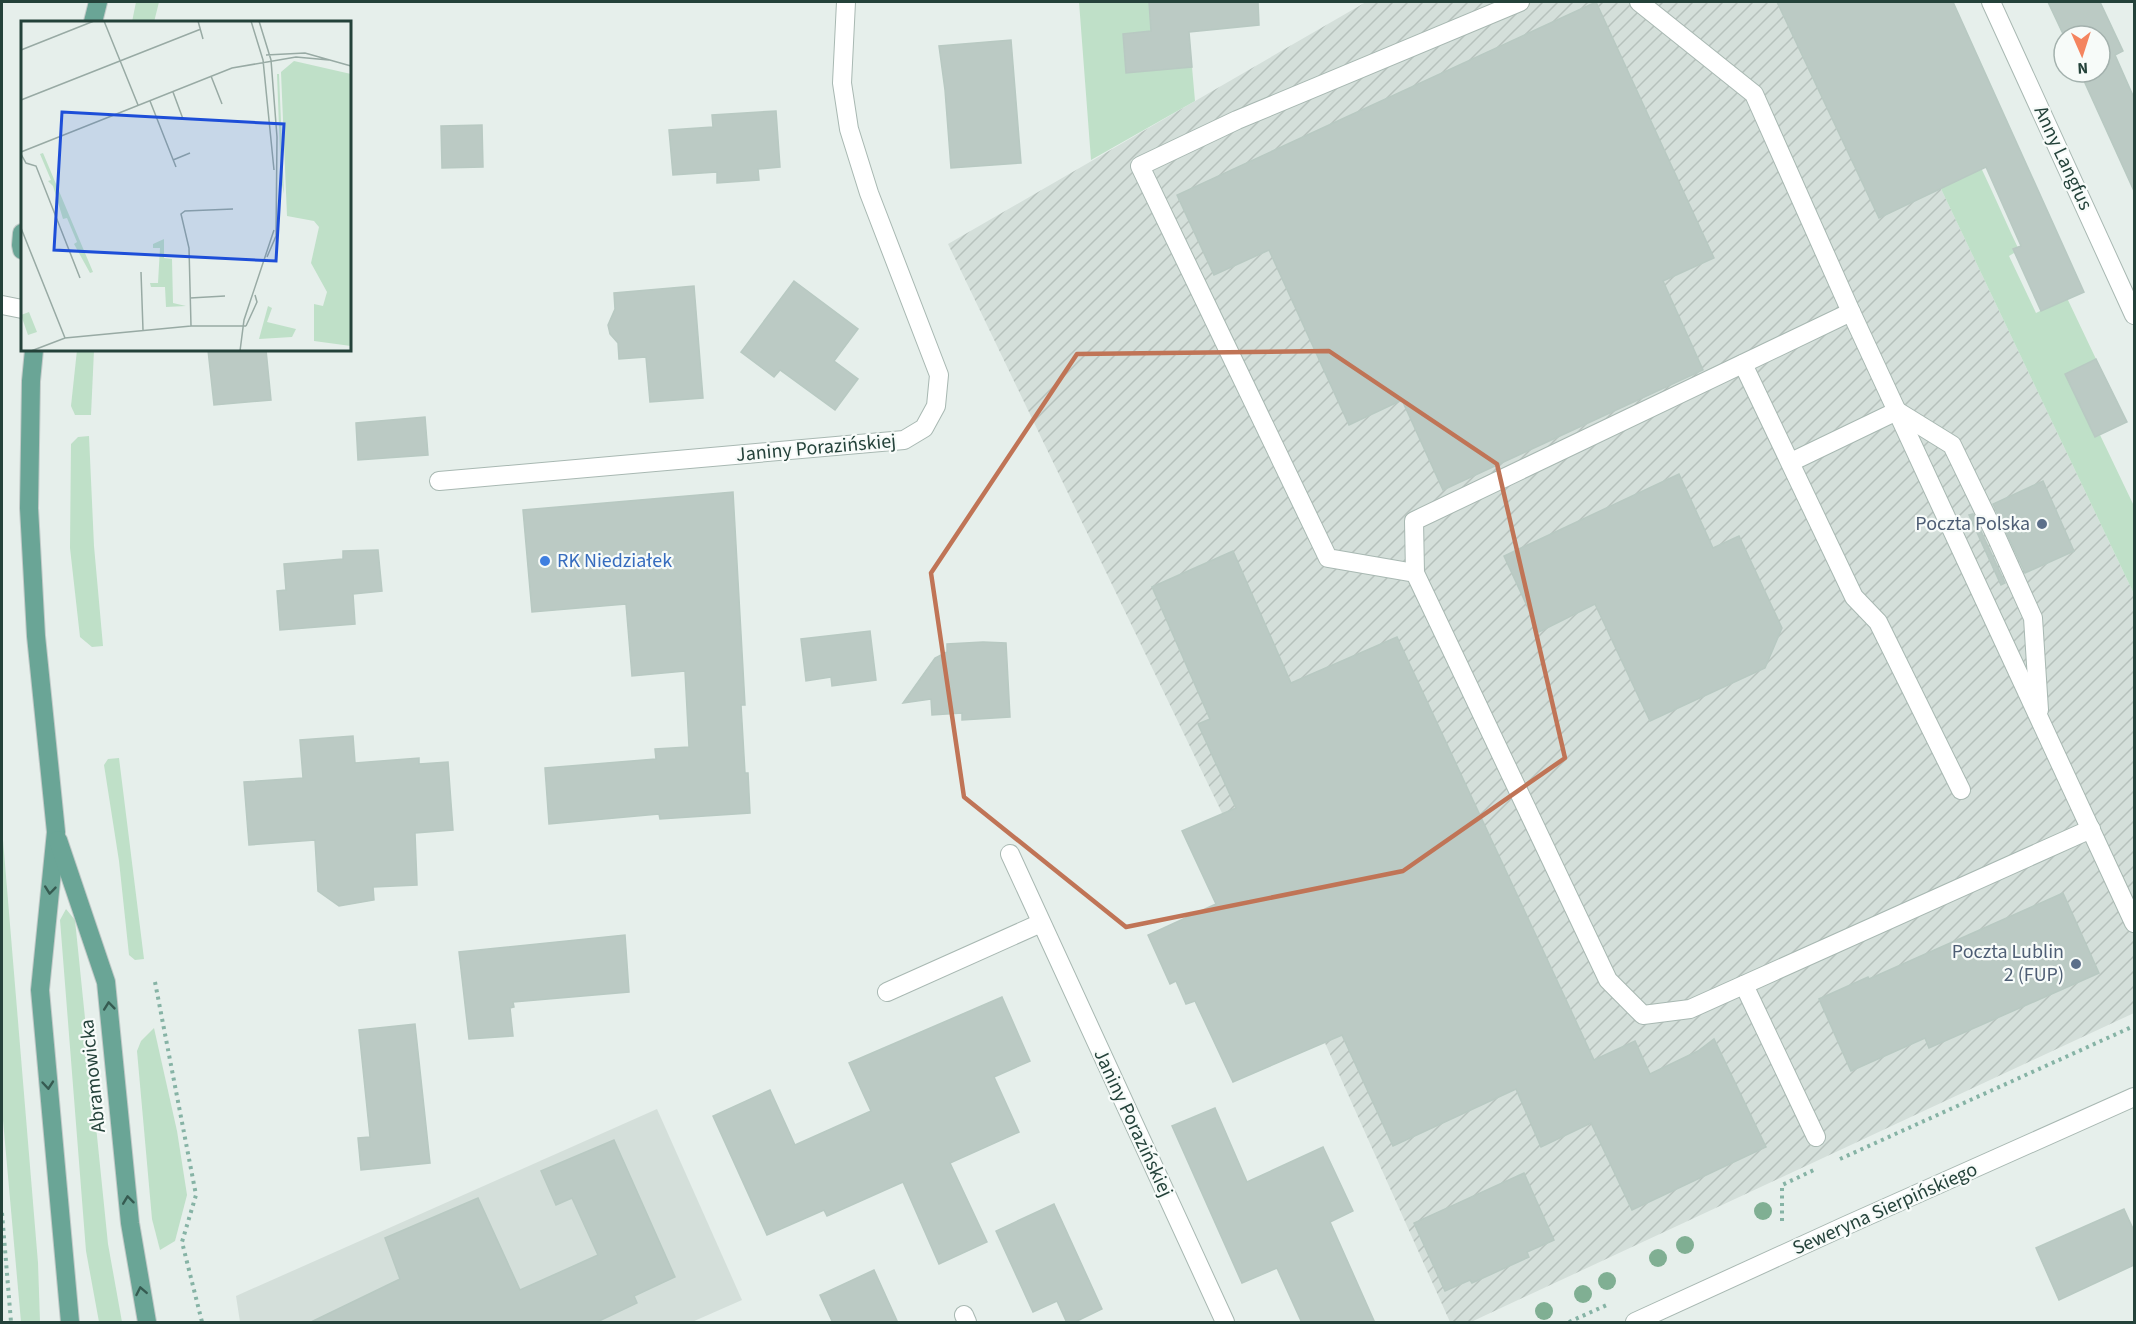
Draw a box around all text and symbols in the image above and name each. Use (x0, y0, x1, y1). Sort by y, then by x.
inset map (21, 21, 351, 351)
north arrow (2052, 24, 2112, 84)
text: N (2077, 57, 2089, 79)
street label: Anny Langfus (2027, 101, 2099, 215)
street label: Janiny Porazińskiej (735, 427, 897, 469)
place label: Poczta Polska (1915, 510, 2030, 538)
marker: Poczta Polska (2035, 517, 2049, 531)
place label: RK Niedziałek (557, 547, 672, 575)
marker: RK Niedziałek (538, 554, 552, 568)
one-way arrow (44, 886, 57, 895)
place label: Poczta Lublin 2 (FUP) (1952, 938, 2064, 989)
marker: Poczta Lublin 2 (FUP) (2069, 957, 2083, 971)
one-way arrow (103, 1002, 116, 1011)
street label: Abramowicka (73, 1018, 113, 1134)
street label: Janiny Porazińskiej (1086, 1044, 1180, 1202)
one-way arrow (41, 1080, 54, 1089)
street label: Seweryna Sierpińskiego (1788, 1156, 1982, 1262)
one-way arrow (122, 1196, 135, 1205)
one-way arrow (135, 1286, 148, 1296)

